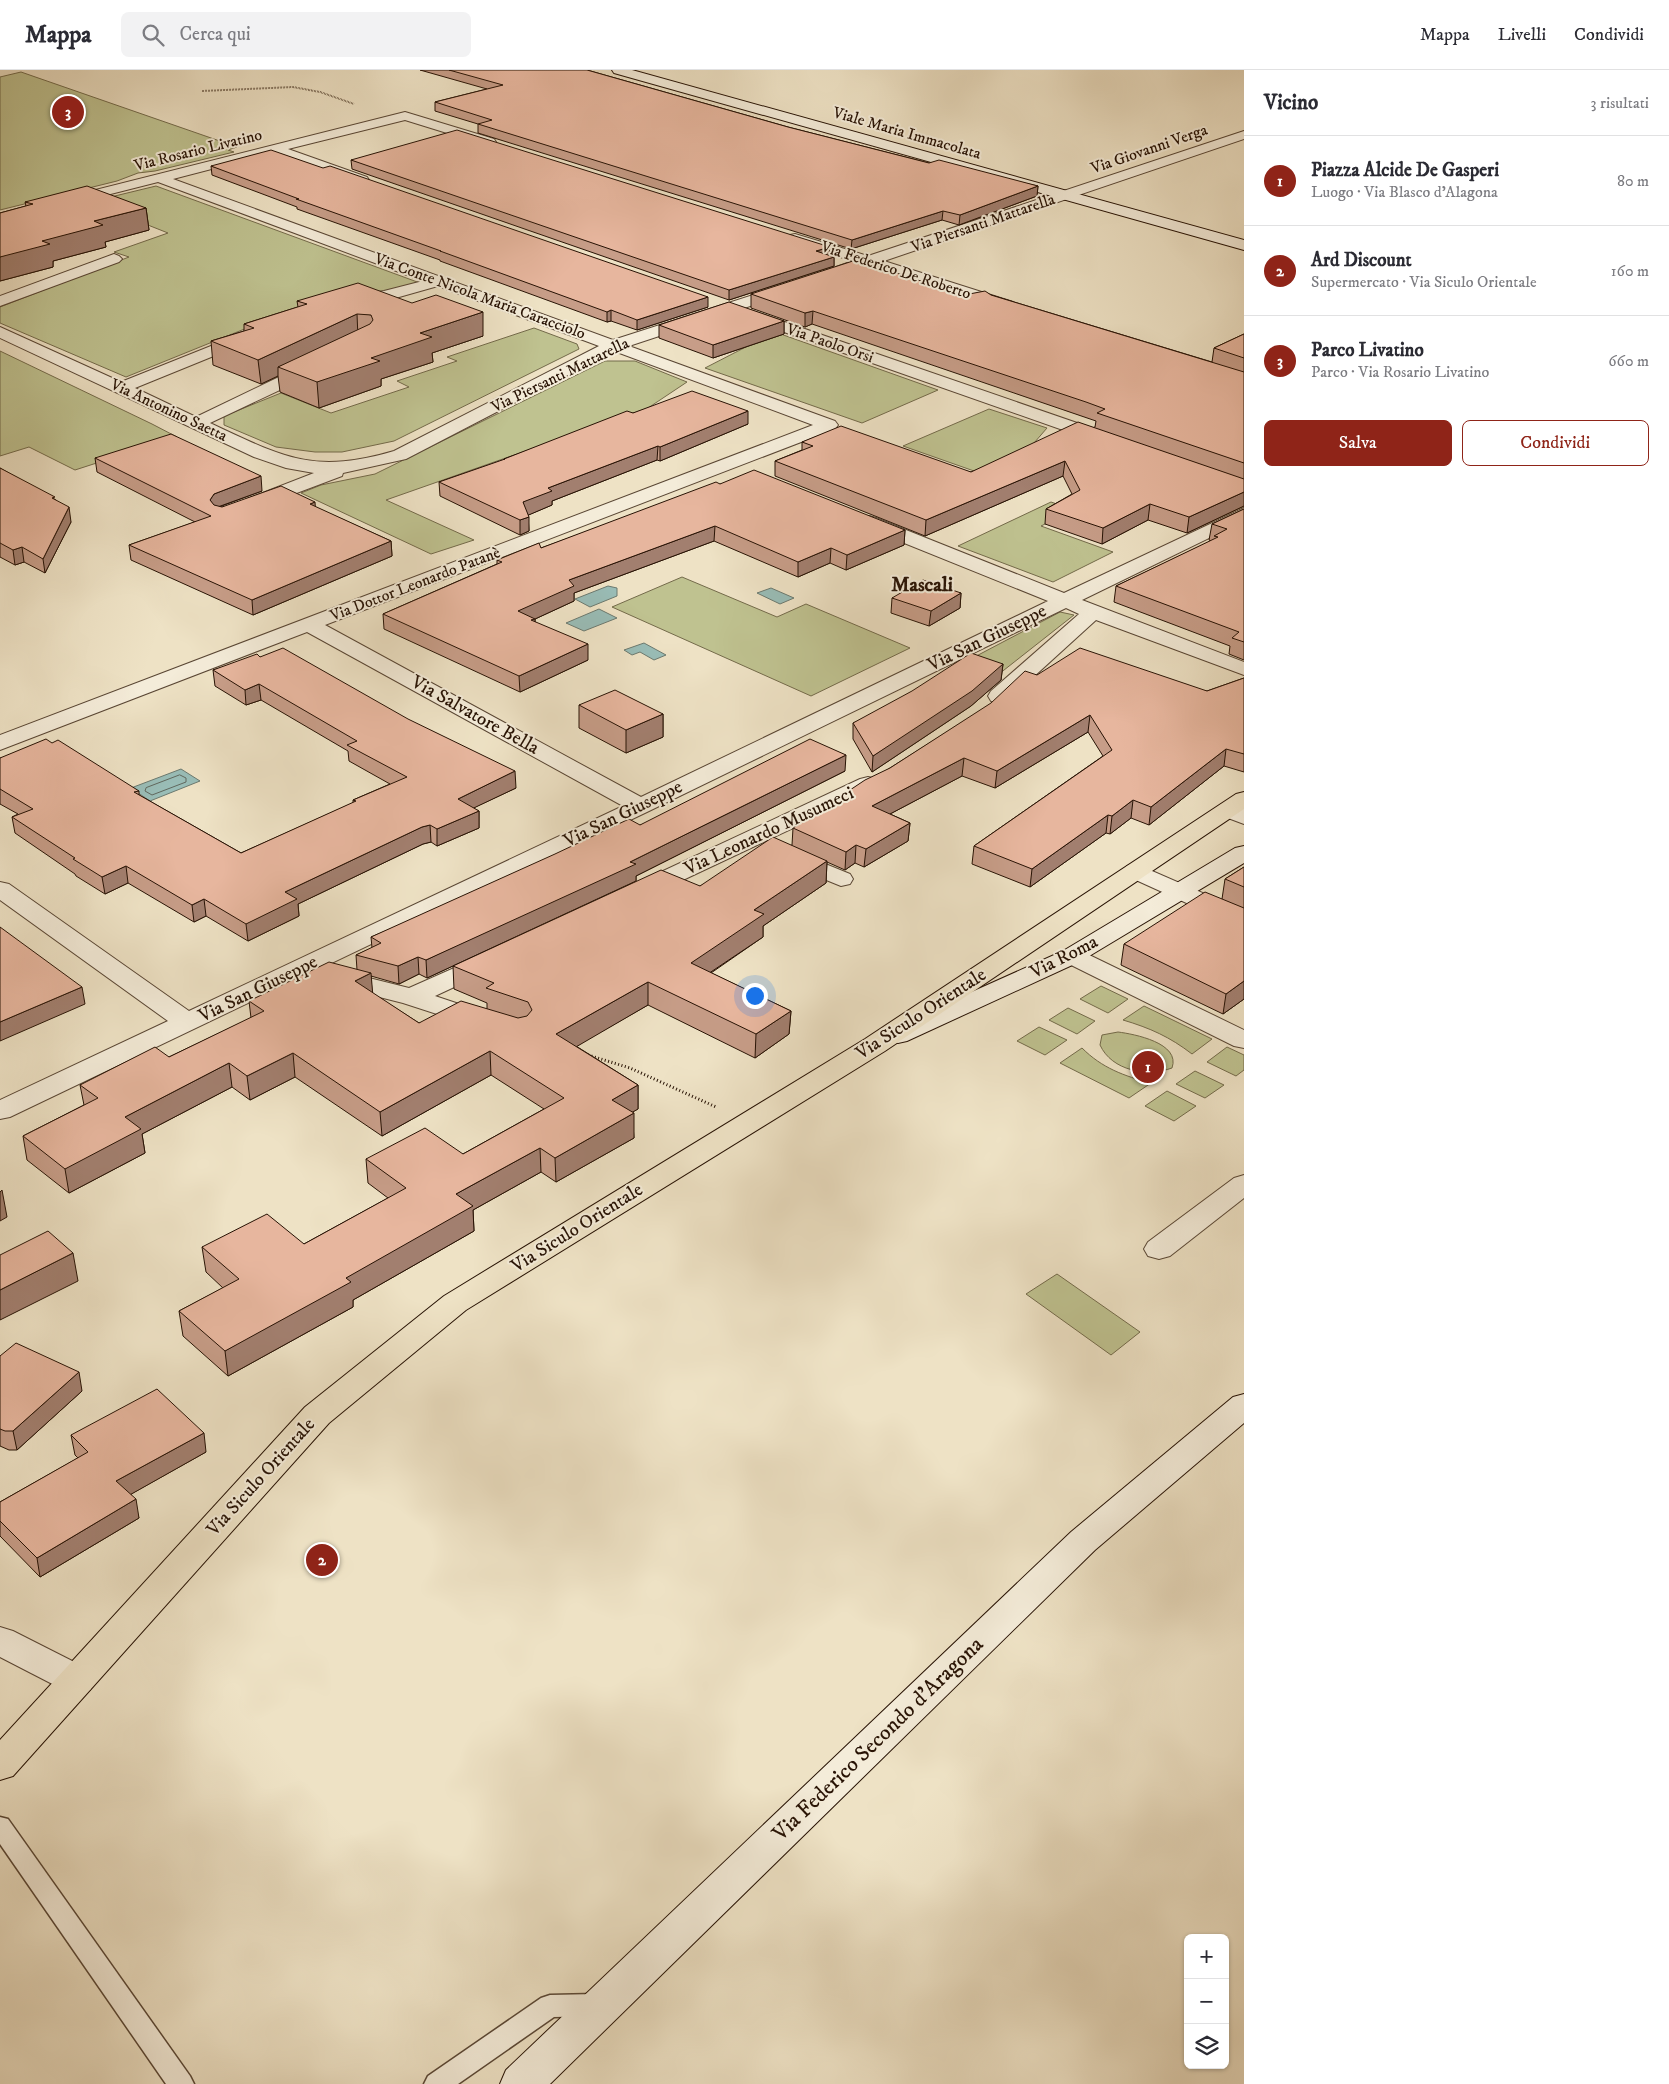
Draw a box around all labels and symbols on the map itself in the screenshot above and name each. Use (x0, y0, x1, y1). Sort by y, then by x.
pin: 3 (52, 93, 84, 131)
street label: Viale Maria Immacolata (830, 102, 984, 164)
street label: Via Giovanni Verga (1087, 120, 1210, 179)
street label: Via Rosario Livatino (131, 124, 264, 176)
street label: Via Piersanti Mattarella (907, 189, 1058, 257)
street label: Via Federico De Roberto (818, 236, 974, 304)
street label: Via Conte Nicola Maria Caracciolo (371, 248, 588, 344)
street label: Via Paolo Orsi (783, 318, 876, 367)
street label: Via Piersanti Mattarella (487, 333, 632, 418)
street label: Via Antonino Saetta (107, 374, 231, 446)
street label: Via Dottor Leonardo Patanè (326, 542, 503, 626)
district label: Mascali (891, 573, 953, 598)
street label: Via San Giuseppe (923, 599, 1050, 677)
street label: Via Salvatore Bella (406, 670, 543, 760)
street label: Via San Giuseppe (559, 775, 686, 853)
street label: Via Leonardo Musumeci (680, 782, 858, 881)
street label: Via Roma (1025, 930, 1102, 984)
street label: Via San Giuseppe (194, 950, 321, 1028)
street label: Via Siculo Orientale (851, 963, 991, 1065)
your location (742, 983, 768, 1009)
pin: 1 (1132, 1048, 1164, 1086)
street label: Via Siculo Orientale (506, 1178, 647, 1278)
street label: Via Siculo Orientale (201, 1413, 320, 1542)
pin: 2 (306, 1541, 338, 1579)
street label: Via Federico Secondo d'Aragona (766, 1631, 990, 1848)

